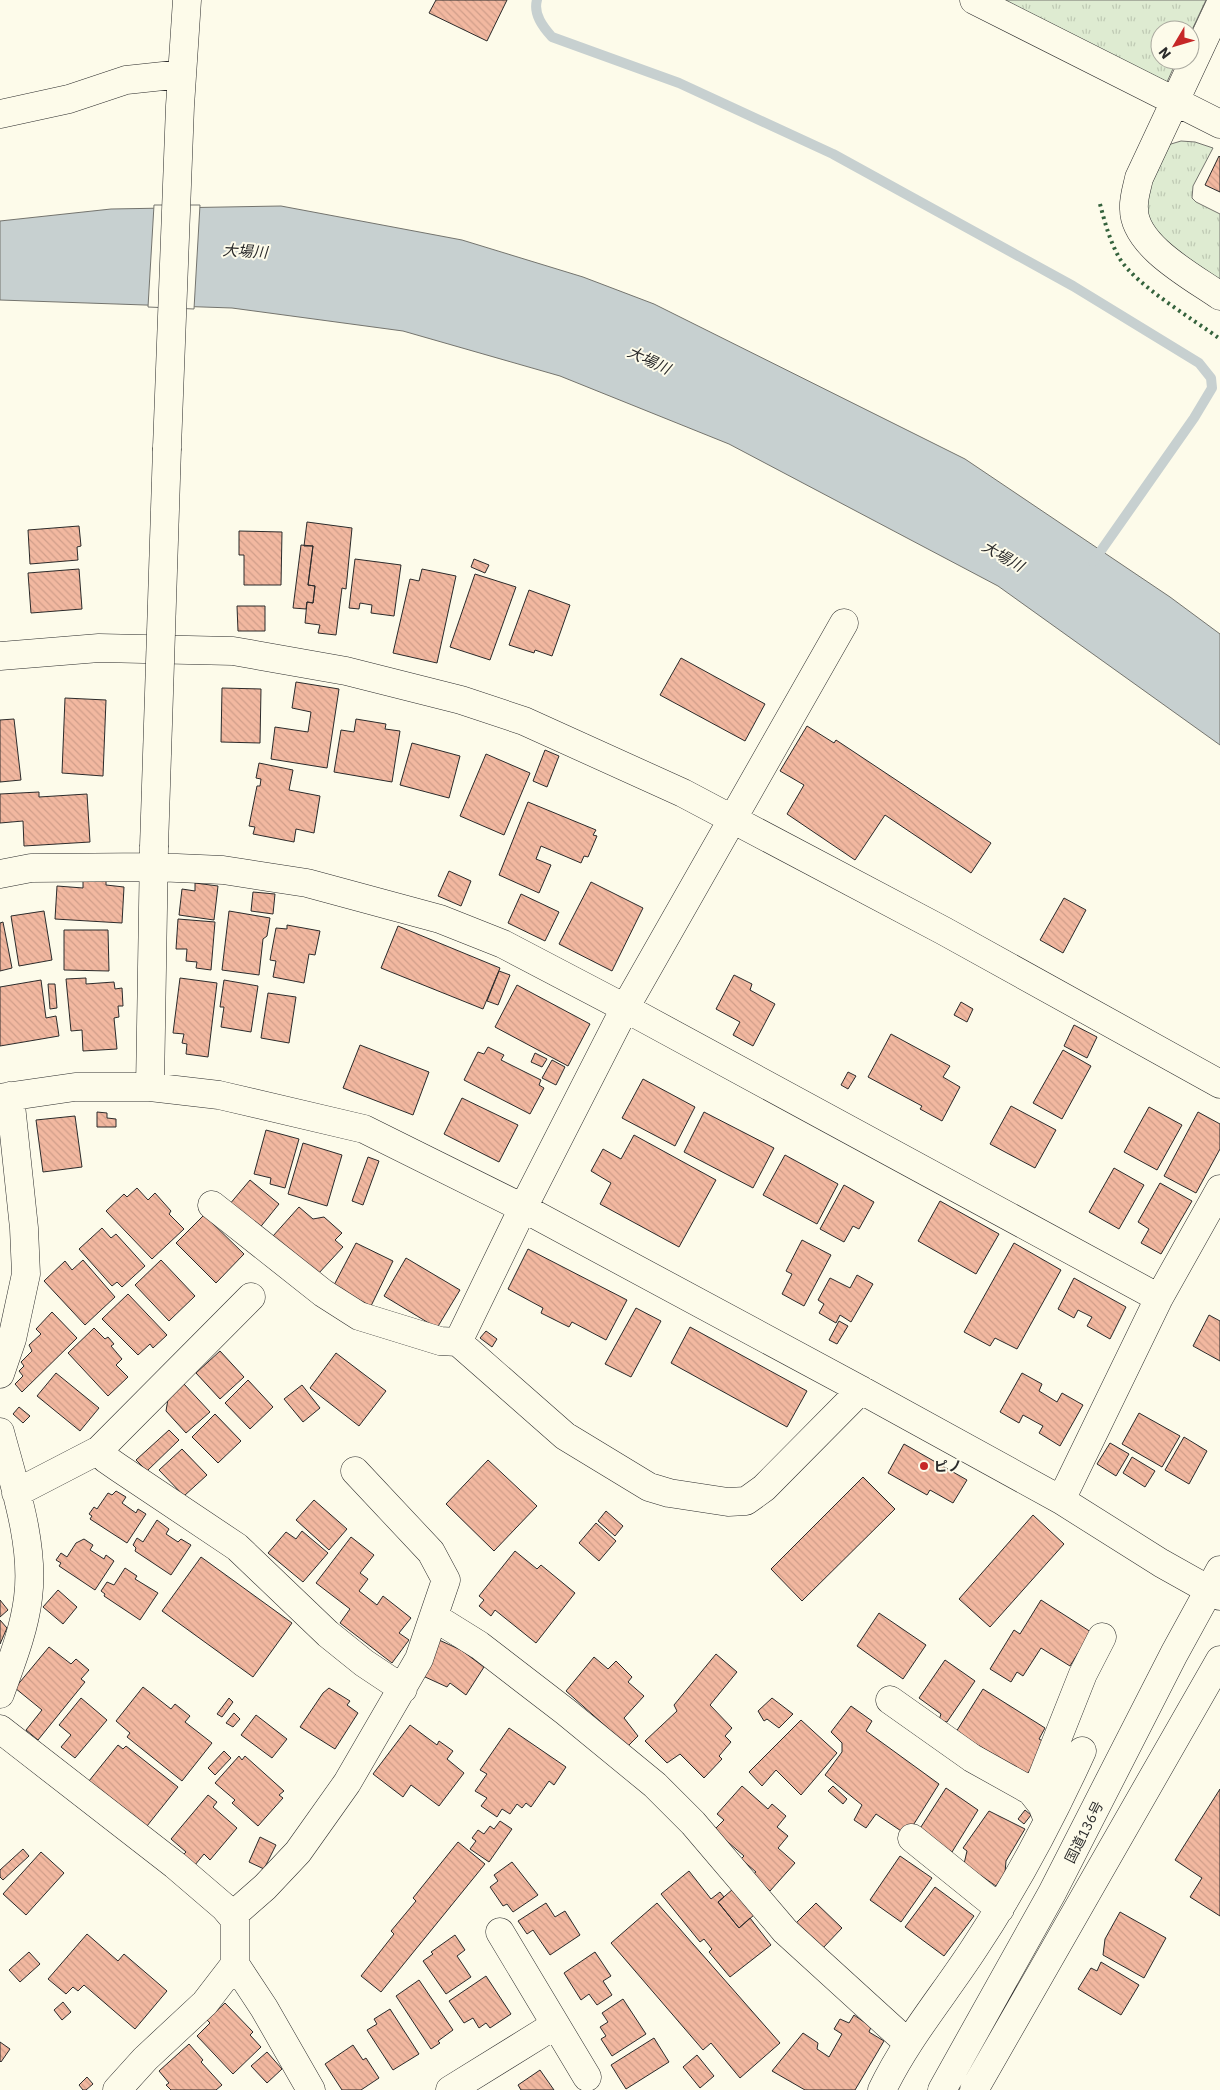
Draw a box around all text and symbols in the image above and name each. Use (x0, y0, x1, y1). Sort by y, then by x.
north arrow (1150, 20, 1200, 70)
text: N (1155, 43, 1175, 63)
water label: 大場川 (222, 240, 270, 262)
water label: 大場川 (625, 342, 675, 379)
water label: 大場川 (979, 537, 1029, 576)
place label: ピノ (934, 1457, 962, 1475)
marker: ピノ (918, 1460, 930, 1472)
street label: 国道136号 (1061, 1798, 1107, 1866)

